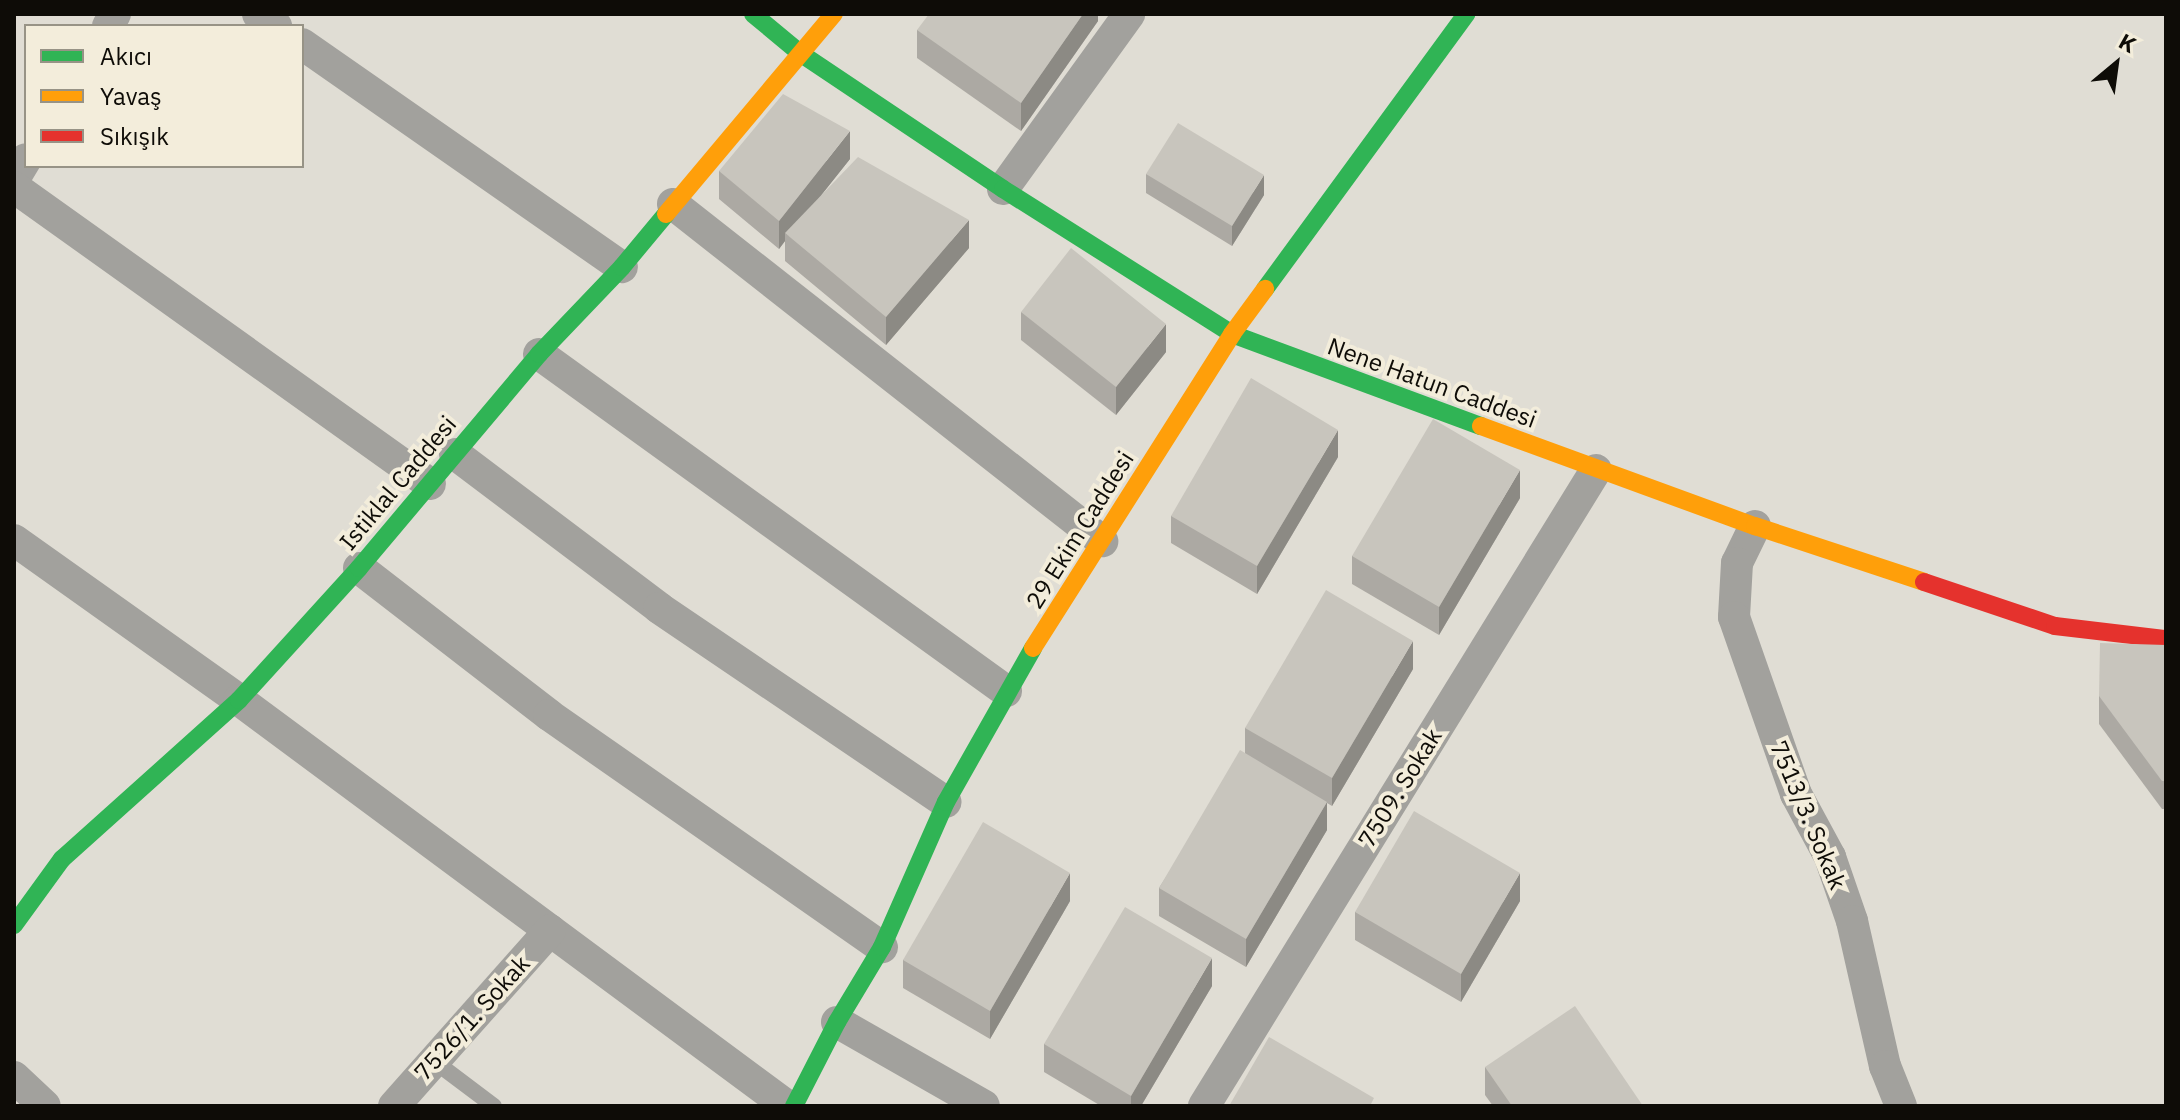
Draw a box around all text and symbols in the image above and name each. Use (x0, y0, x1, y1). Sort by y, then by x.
legend (24, 24, 304, 168)
north arrow (2076, 24, 2156, 104)
text: K (2114, 26, 2142, 59)
text: Akıcı (100, 40, 152, 72)
text: Yavaş (100, 80, 162, 112)
text: Sıkışık (100, 120, 169, 152)
street label: Nene Hatun Caddesi (1324, 332, 1540, 434)
street label: Istiklal Caddesi (334, 410, 462, 556)
street label: 29 Ekim Caddesi (1020, 446, 1140, 614)
street label: 7509. Sokak (1352, 723, 1448, 853)
street label: 7513/3. Sokak (1764, 736, 1852, 894)
street label: 7526/1. Sokak (408, 949, 536, 1087)

